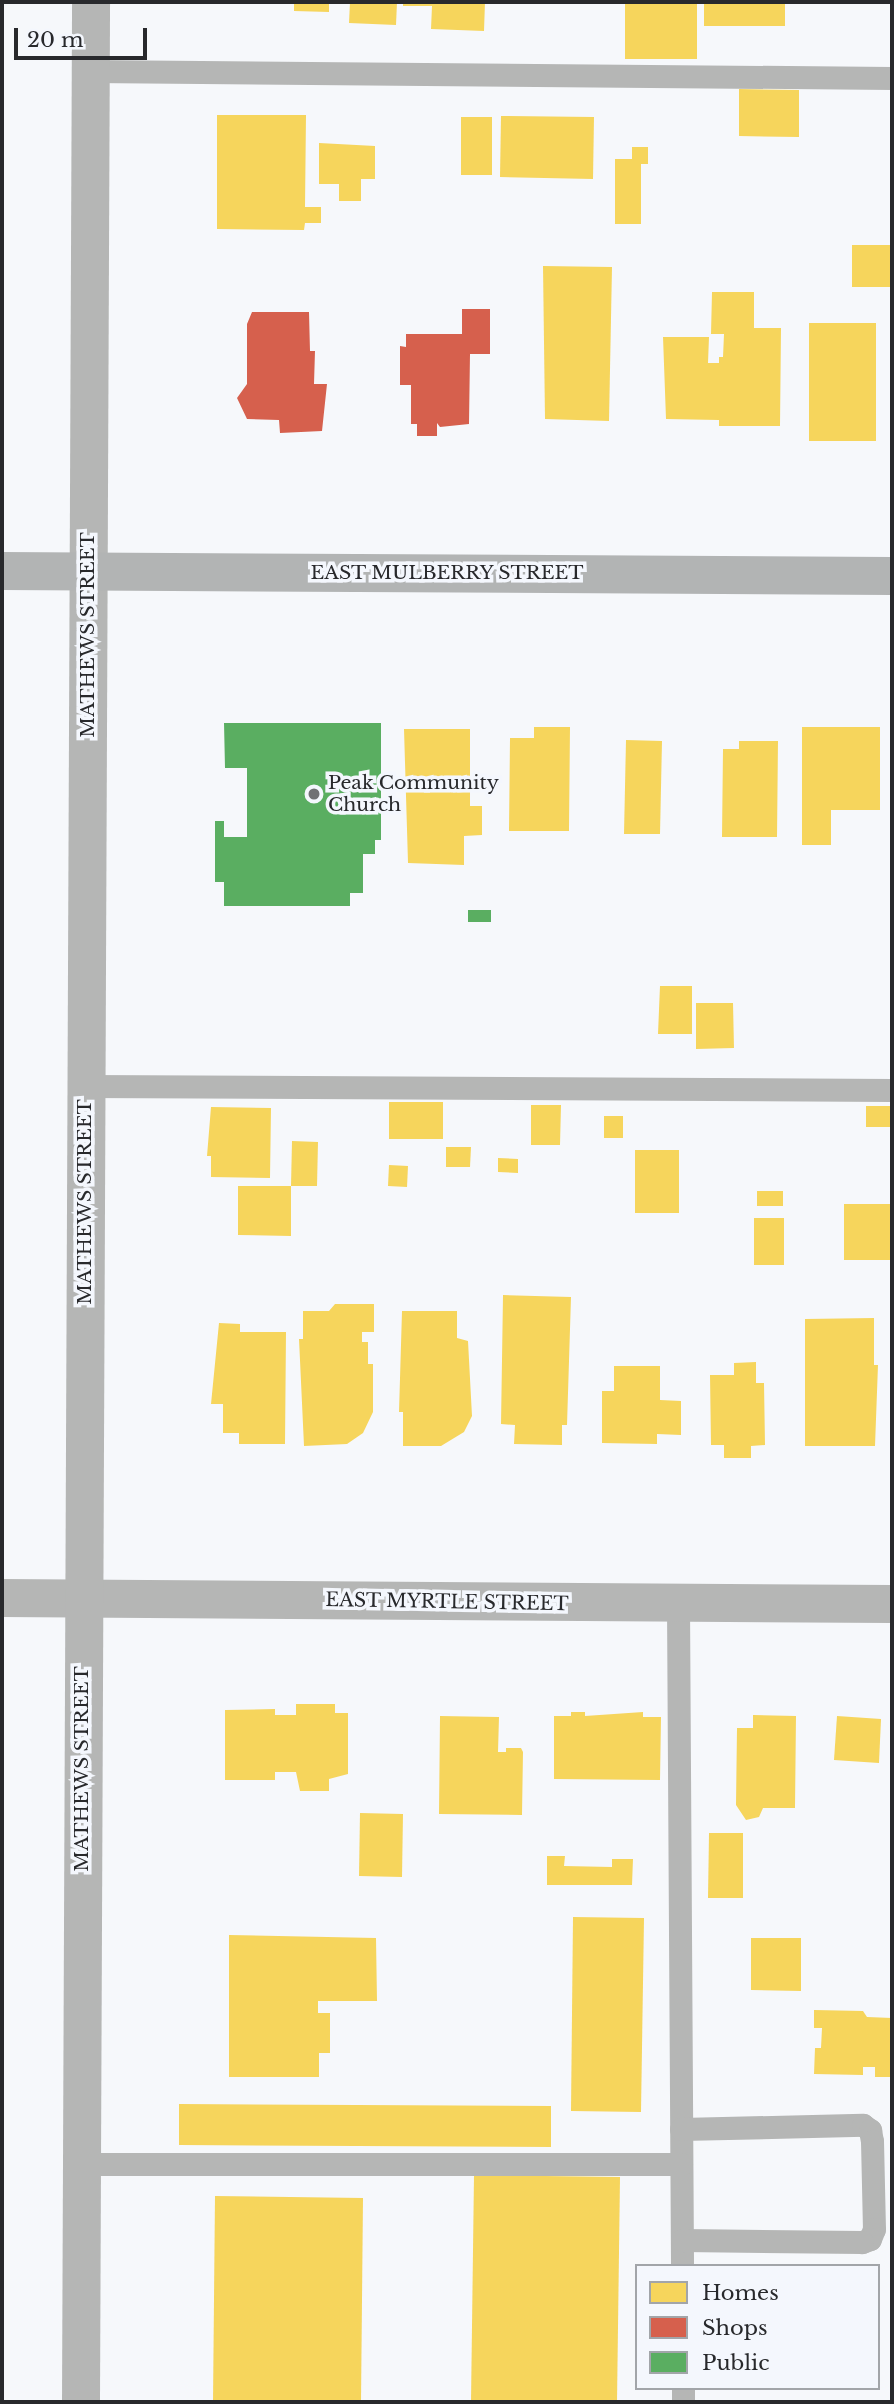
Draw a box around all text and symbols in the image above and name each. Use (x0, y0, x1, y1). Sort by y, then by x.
scale bar (18, 14, 150, 58)
text: 20 m (27, 27, 84, 53)
street label: MATHEWS STREET (77, 532, 99, 738)
street label: EAST MULBERRY STREET (310, 562, 584, 584)
place label: Peak Community Church (328, 772, 499, 816)
marker: Peak Community Church (306, 786, 322, 802)
street label: MATHEWS STREET (74, 1099, 96, 1305)
street label: EAST MYRTLE STREET (325, 1588, 569, 1616)
street label: MATHEWS STREET (71, 1666, 93, 1872)
legend (635, 2264, 880, 2390)
text: Homes (702, 2280, 779, 2306)
text: Shops (702, 2315, 768, 2341)
text: Public (702, 2350, 769, 2376)

